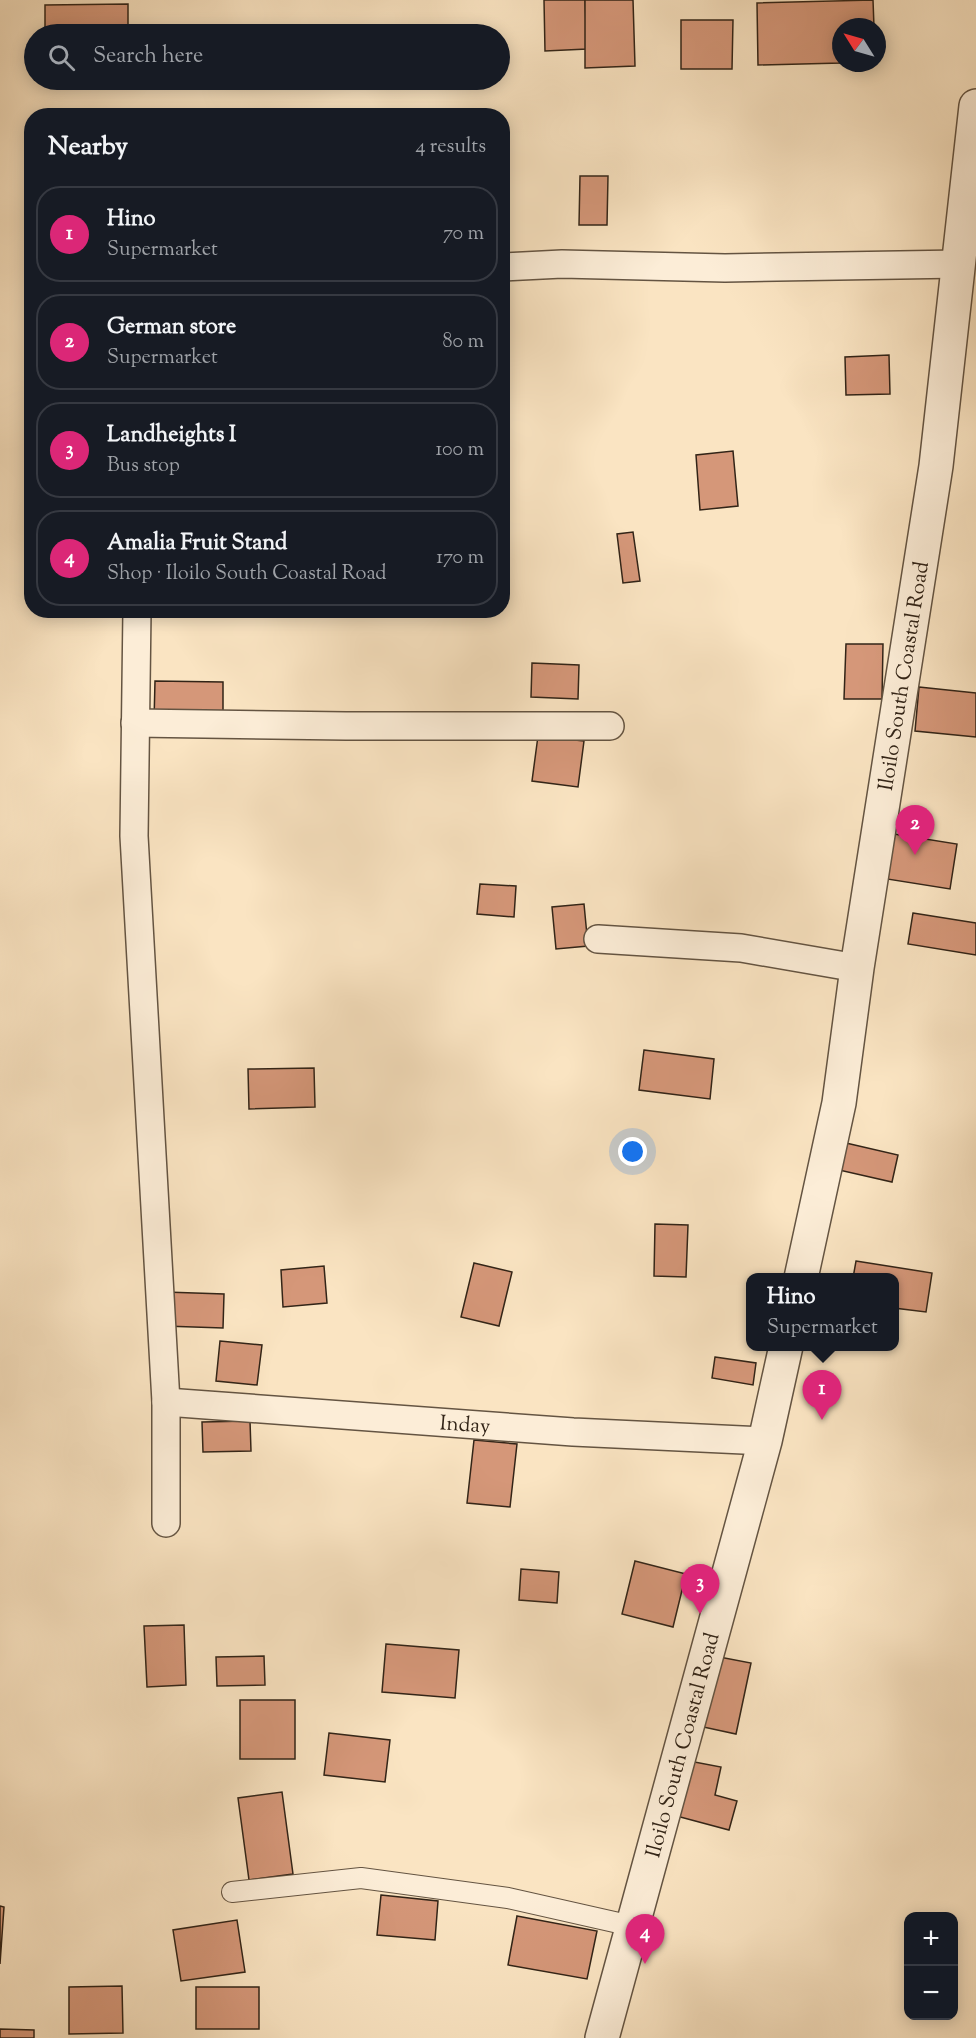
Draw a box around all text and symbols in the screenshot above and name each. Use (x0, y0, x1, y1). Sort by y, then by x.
north arrow (832, 18, 886, 72)
search box (24, 24, 510, 90)
icon: search (45, 41, 78, 74)
text: Search here (93, 41, 203, 73)
text: Nearby (48, 129, 128, 166)
text: 4 results (415, 133, 486, 162)
text: Hino (107, 204, 155, 236)
text: 1 (66, 220, 73, 249)
text: 70 m (443, 220, 484, 249)
text: Supermarket (107, 236, 218, 265)
text: German store (107, 312, 236, 344)
text: 2 (65, 328, 74, 357)
text: 80 m (443, 328, 484, 357)
text: Supermarket (107, 344, 218, 373)
text: Landheights I (107, 420, 236, 452)
text: 3 (65, 436, 74, 465)
text: 100 m (435, 436, 484, 465)
text: Bus stop (107, 452, 180, 481)
text: Amalia Fruit Stand (107, 528, 288, 560)
text: 4 (64, 544, 75, 573)
text: 170 m (436, 544, 484, 573)
street label: Iloilo South Coastal Road (872, 559, 938, 793)
text: Shop · Iloilo South Coastal Road (107, 560, 387, 589)
pin: 2 (896, 806, 934, 855)
your location (618, 1137, 647, 1166)
popup (746, 1273, 899, 1351)
text: Hino (767, 1282, 816, 1314)
text: Supermarket (767, 1314, 878, 1343)
pin: 1 (802, 1370, 842, 1420)
street label: Inday (438, 1409, 492, 1443)
pin: 3 (680, 1564, 720, 1614)
street label: Iloilo South Coastal Road (639, 1630, 728, 1861)
map controls (904, 1912, 958, 2020)
button: + (904, 1912, 958, 1966)
pin: 4 (626, 1914, 664, 1964)
button: − (904, 1966, 958, 2020)

